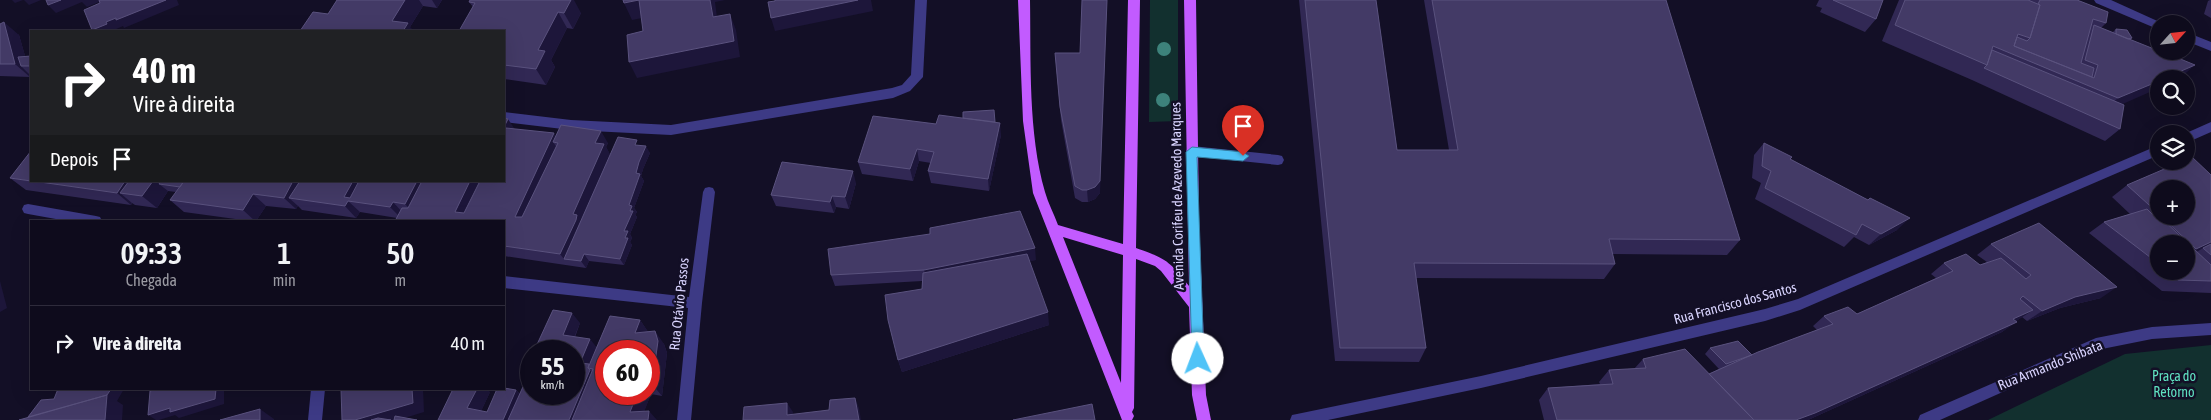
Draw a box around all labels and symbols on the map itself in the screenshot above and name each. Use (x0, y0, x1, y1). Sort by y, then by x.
north arrow (2150, 15, 2195, 60)
street label: Avenida Corifeu de Azevedo Marques (1167, 102, 1187, 290)
pin (1222, 105, 1264, 156)
street label: Rua Otávio Passos (666, 257, 692, 351)
street label: Rua Francisco dos Santos (1672, 279, 1798, 327)
position arrow (1171, 332, 1223, 384)
street label: Rua Armando Shibata (1995, 337, 2105, 393)
speed limit sign: 60 (595, 340, 660, 405)
park label: Praça do Retorno (2152, 368, 2196, 400)

